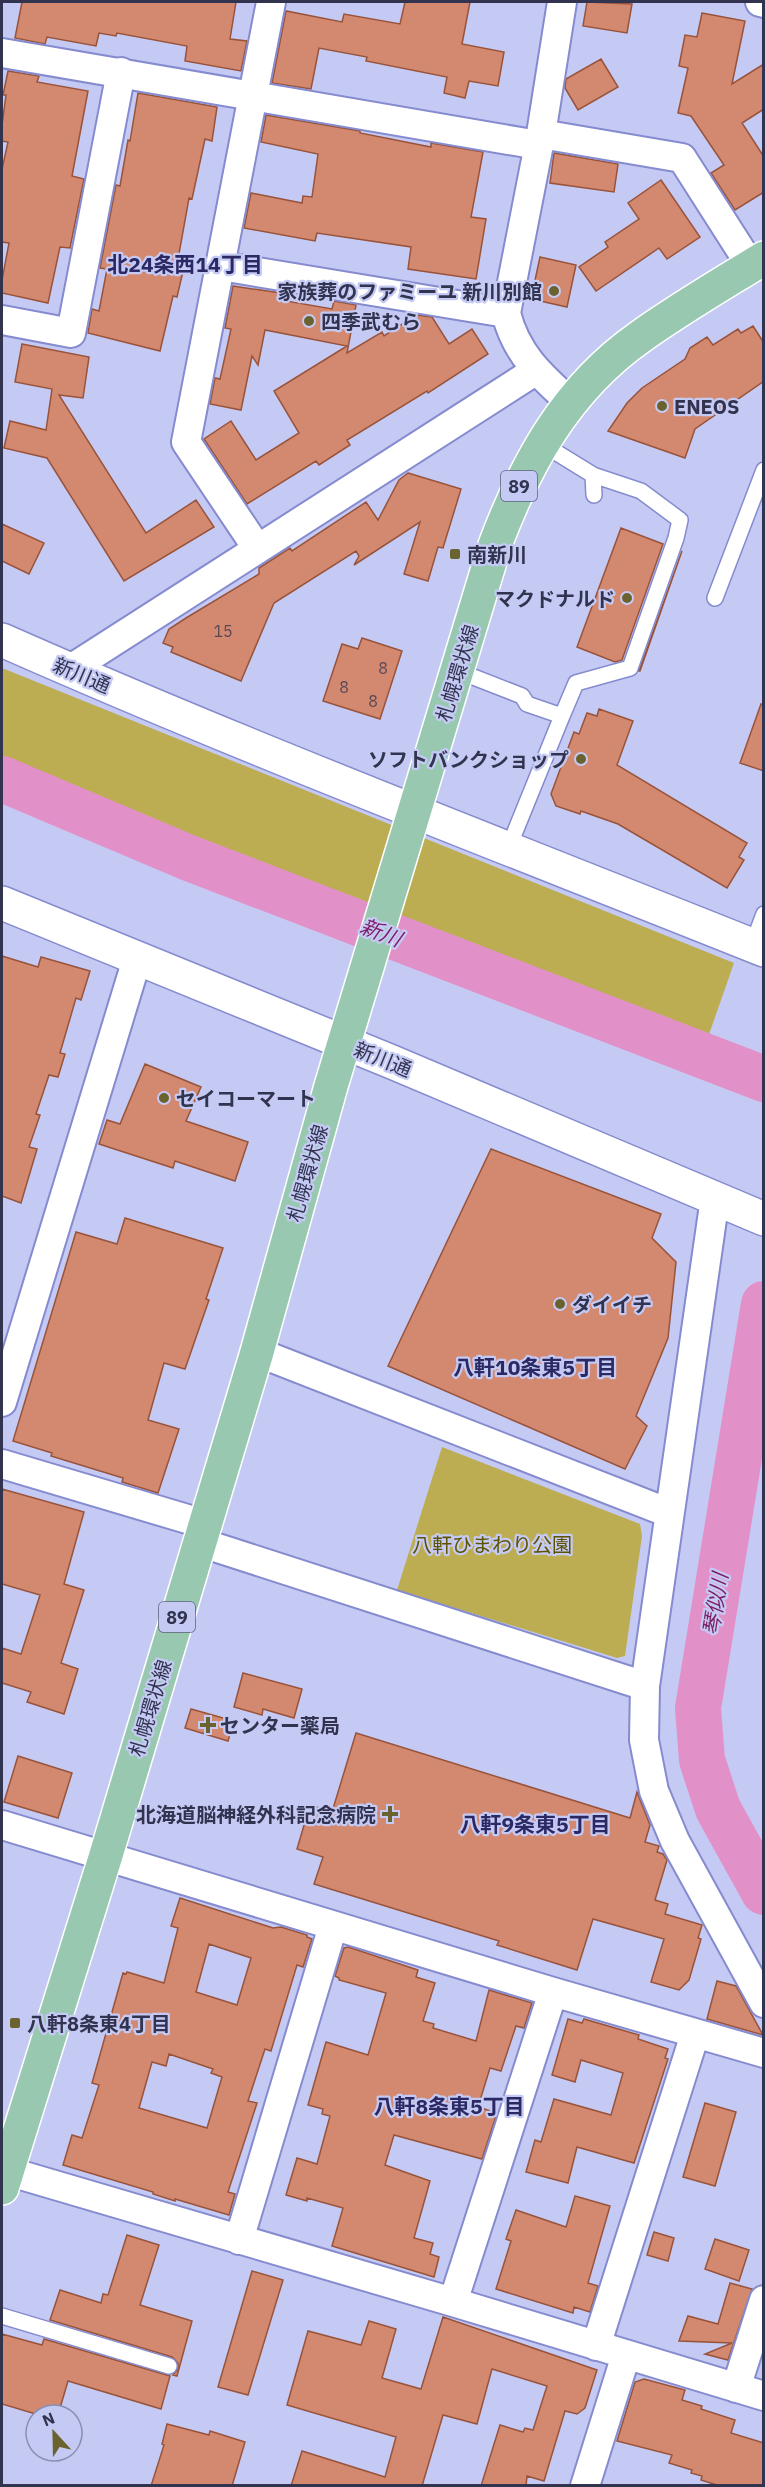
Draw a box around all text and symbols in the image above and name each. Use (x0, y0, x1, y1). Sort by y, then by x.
district label: 北24条西14丁目 (107, 250, 263, 278)
place label: 家族葬のファミーユ 新川別館 (277, 278, 542, 305)
marker: 家族葬のファミーユ 新川別館 (547, 284, 561, 298)
place label: 四季武むら (321, 308, 421, 335)
marker: 四季武むら (302, 314, 316, 328)
place label: ENEOS (674, 393, 739, 420)
marker: ENEOS (655, 399, 669, 413)
road number: 89 (501, 471, 537, 501)
place label: 南新川 (467, 541, 527, 568)
marker: 南新川 (448, 547, 462, 561)
place label: マクドナルド (495, 585, 615, 612)
marker: マクドナルド (620, 591, 634, 605)
house number: 15 (213, 621, 233, 641)
street label: 札幌環状線 (429, 621, 485, 725)
street label: 新川通 (49, 651, 115, 699)
house number: 8 (378, 658, 388, 678)
house number: 8 (339, 677, 349, 697)
house number: 8 (368, 691, 378, 711)
place label: ソフトバンクショップ (368, 746, 569, 773)
marker: ソフトバンクショップ (574, 752, 588, 766)
water label: 新川 (356, 911, 407, 953)
street label: 新川通 (350, 1035, 416, 1083)
place label: セイコーマート (176, 1085, 316, 1112)
marker: セイコーマート (157, 1091, 171, 1105)
street label: 札幌環状線 (280, 1121, 334, 1225)
place label: ダイイチ (572, 1291, 652, 1318)
marker: ダイイチ (553, 1297, 567, 1311)
district label: 八軒10条東5丁目 (453, 1353, 617, 1381)
park label: 八軒ひまわり公園 (412, 1531, 572, 1558)
water label: 琴似川 (696, 1569, 734, 1637)
road number: 89 (159, 1602, 195, 1632)
street label: 札幌環状線 (122, 1656, 178, 1760)
place label: センター薬局 (220, 1712, 340, 1739)
marker: センター薬局 (201, 1718, 215, 1732)
place label: 北海道脳神経外科記念病院 (136, 1801, 376, 1828)
marker: 北海道脳神経外科記念病院 (381, 1805, 399, 1823)
district label: 八軒9条東5丁目 (459, 1810, 611, 1838)
place label: 八軒8条東4丁目 (27, 2010, 171, 2037)
marker: 八軒8条東4丁目 (8, 2016, 22, 2030)
district label: 八軒8条東5丁目 (373, 2092, 525, 2120)
north arrow (24, 2403, 84, 2463)
text: N (39, 2408, 58, 2431)

